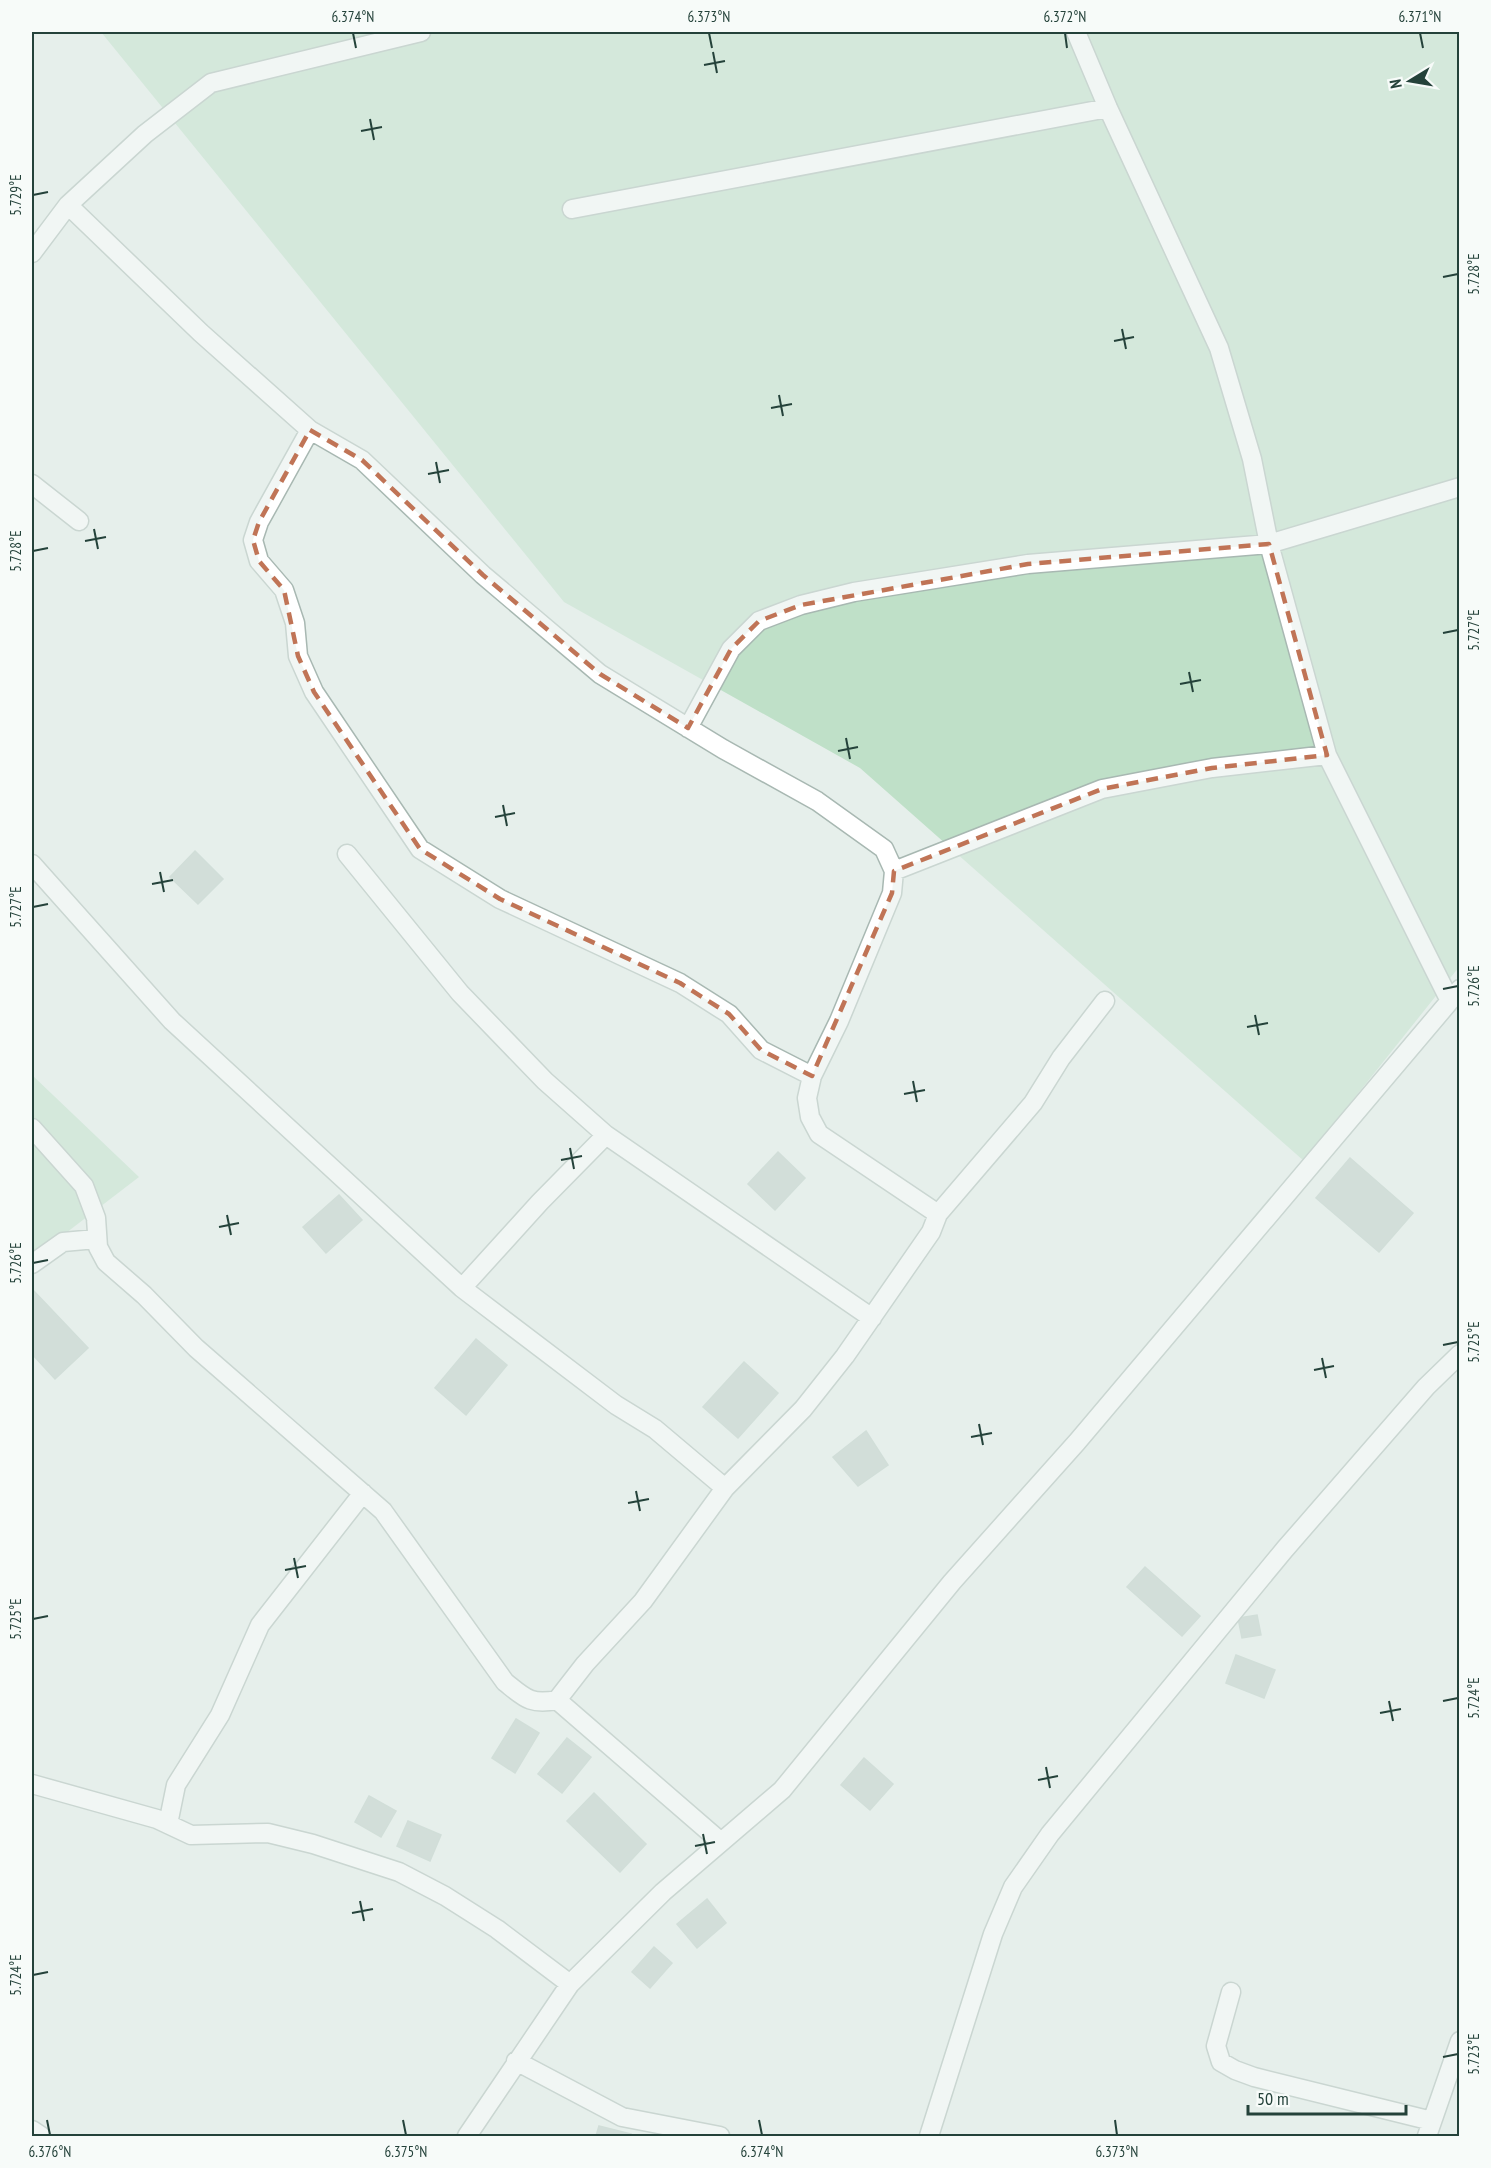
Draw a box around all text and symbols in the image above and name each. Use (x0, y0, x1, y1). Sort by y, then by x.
text: 6.374°N (332, 7, 374, 26)
text: 6.373°N (688, 7, 730, 26)
text: 6.372°N (1044, 7, 1086, 26)
text: 6.371°N (1399, 7, 1441, 26)
north arrow (1380, 51, 1440, 111)
text: N (1385, 78, 1406, 90)
text: 5.729°E (6, 174, 25, 216)
text: 5.728°E (1464, 253, 1483, 295)
text: 5.728°E (6, 530, 25, 572)
text: 5.727°E (1464, 609, 1483, 651)
text: 5.727°E (6, 886, 25, 928)
text: 5.726°E (1464, 965, 1483, 1007)
text: 5.726°E (6, 1242, 25, 1284)
text: 5.725°E (1464, 1321, 1483, 1363)
text: 5.725°E (6, 1598, 25, 1640)
text: 5.724°E (1464, 1677, 1483, 1719)
text: 5.724°E (6, 1954, 25, 1996)
text: 5.723°E (1464, 2033, 1483, 2075)
scale bar (1248, 2078, 1406, 2116)
text: 50 m (1257, 2087, 1289, 2110)
text: 6.376°N (29, 2142, 71, 2161)
text: 6.375°N (385, 2142, 427, 2161)
text: 6.374°N (741, 2142, 783, 2161)
text: 6.373°N (1096, 2142, 1138, 2161)

